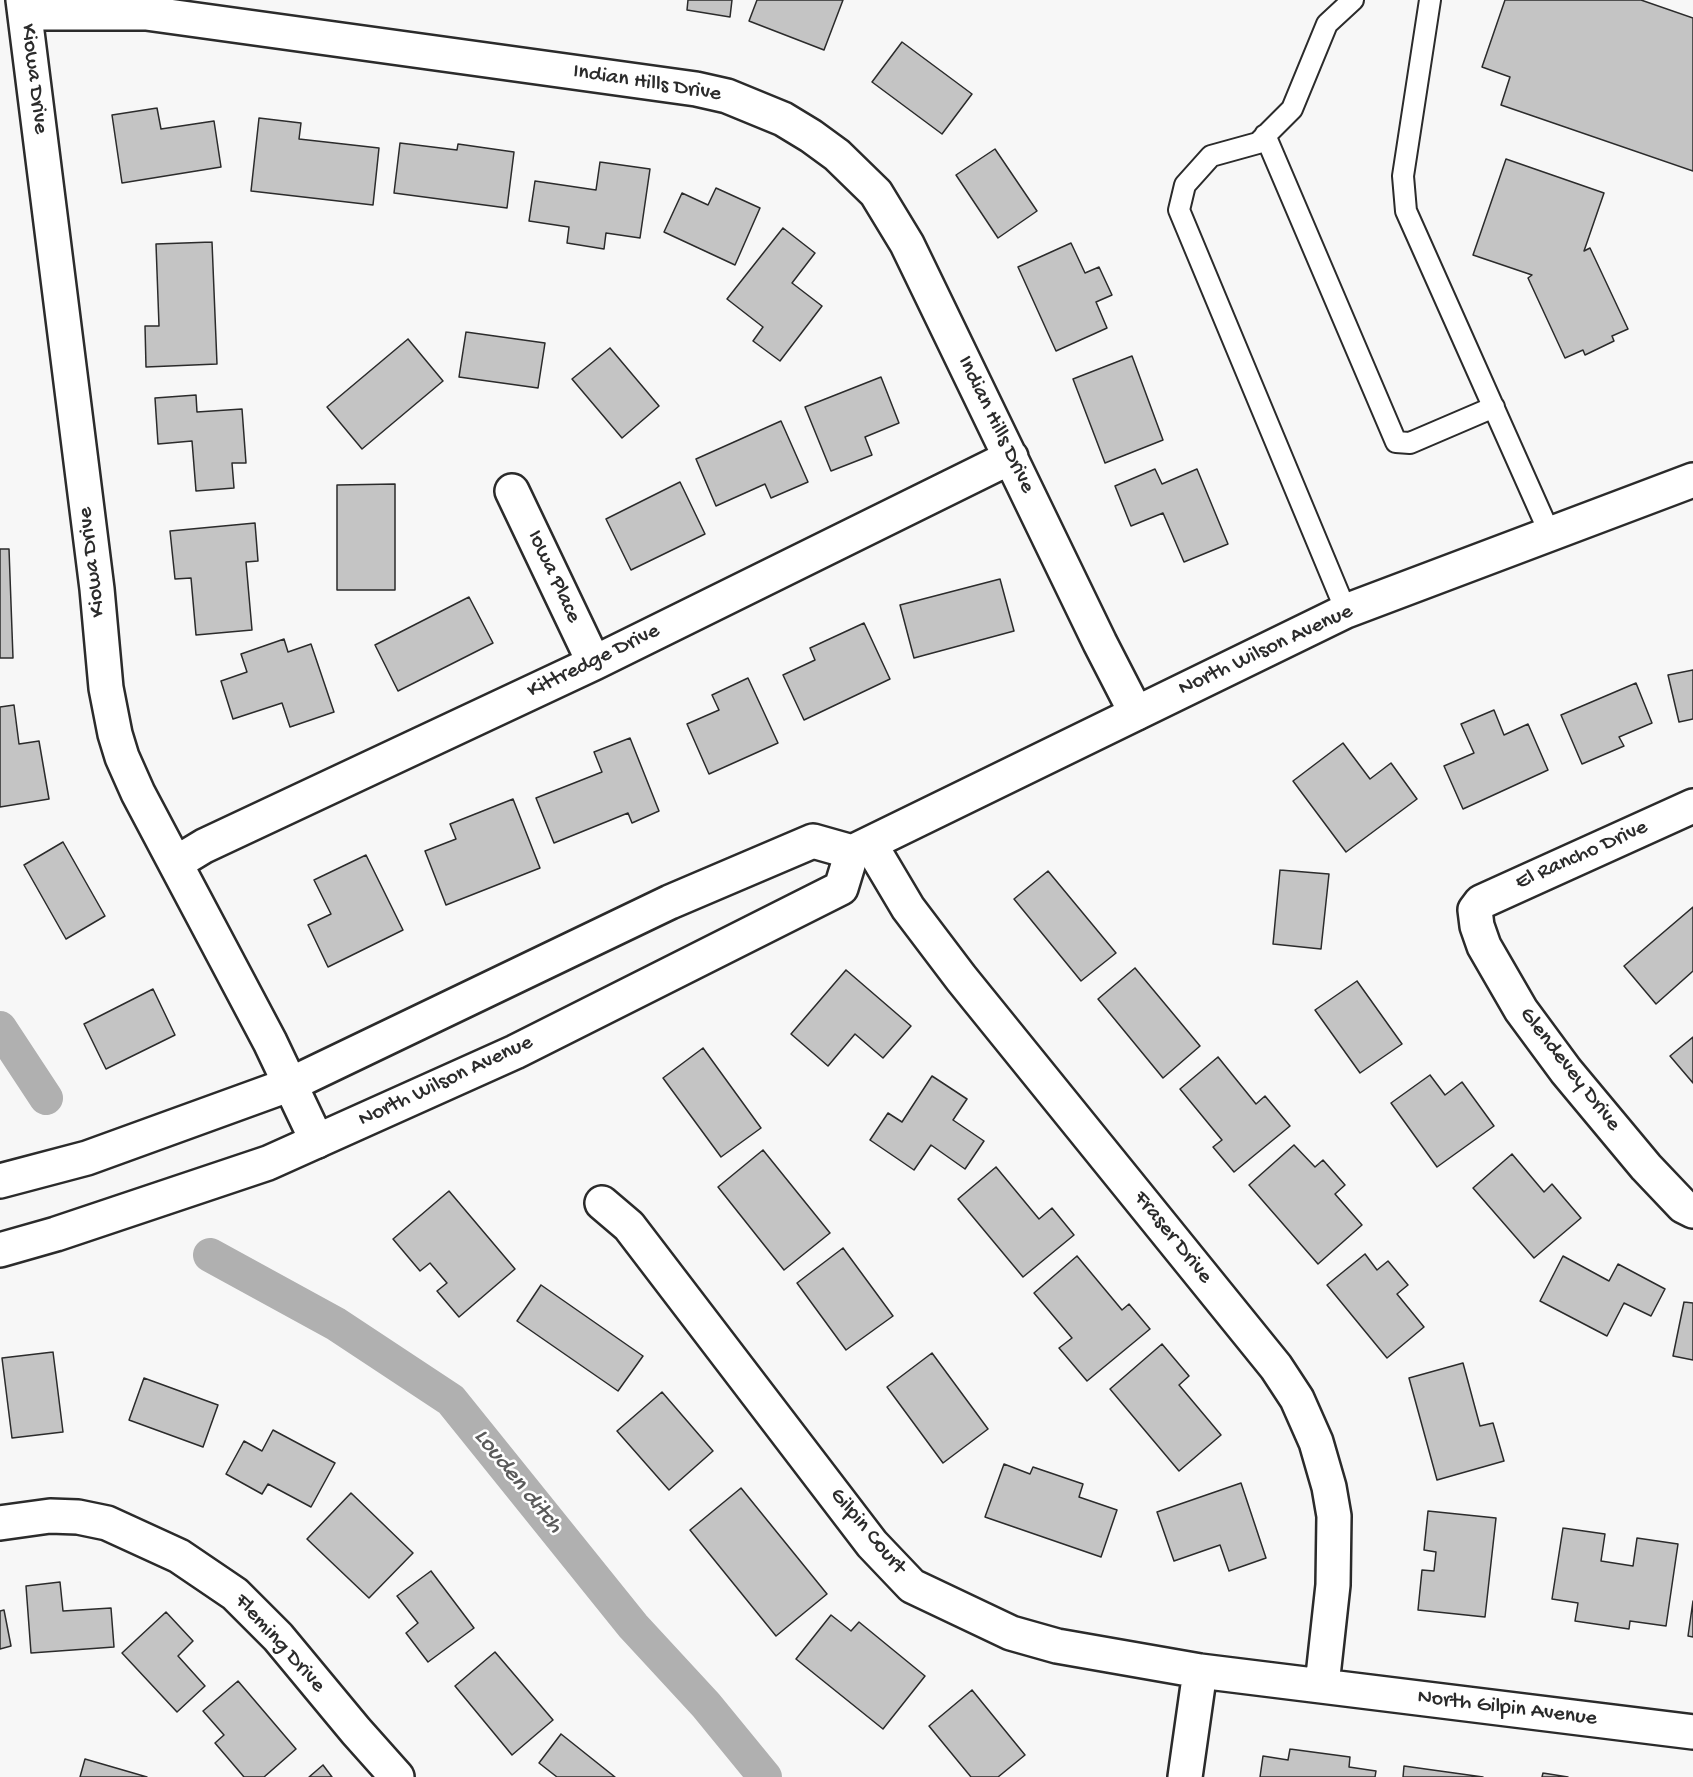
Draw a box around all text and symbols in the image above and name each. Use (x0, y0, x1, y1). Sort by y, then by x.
street label: Kiowa Drive (13, 22, 53, 136)
street label: Indian Hills Drive (571, 59, 723, 109)
street label: Indian Hills Drive (950, 352, 1040, 498)
street label: Kiowa Drive (73, 505, 113, 619)
street label: Iowa Place (520, 526, 586, 628)
street label: North Wilson Avenue (1175, 599, 1357, 703)
street label: Kittredge Drive (524, 619, 664, 705)
street label: El Rancho Drive (1512, 815, 1652, 897)
street label: Glendevey Drive (1512, 1003, 1626, 1137)
street label: North Wilson Avenue (355, 1030, 537, 1134)
street label: Fraser Drive (1127, 1186, 1217, 1290)
water label: Louden ditch (466, 1424, 568, 1540)
street label: Gilpin Court (823, 1483, 911, 1581)
street label: Fleming Drive (228, 1589, 330, 1699)
street label: North Gilpin Avenue (1416, 1685, 1598, 1733)

